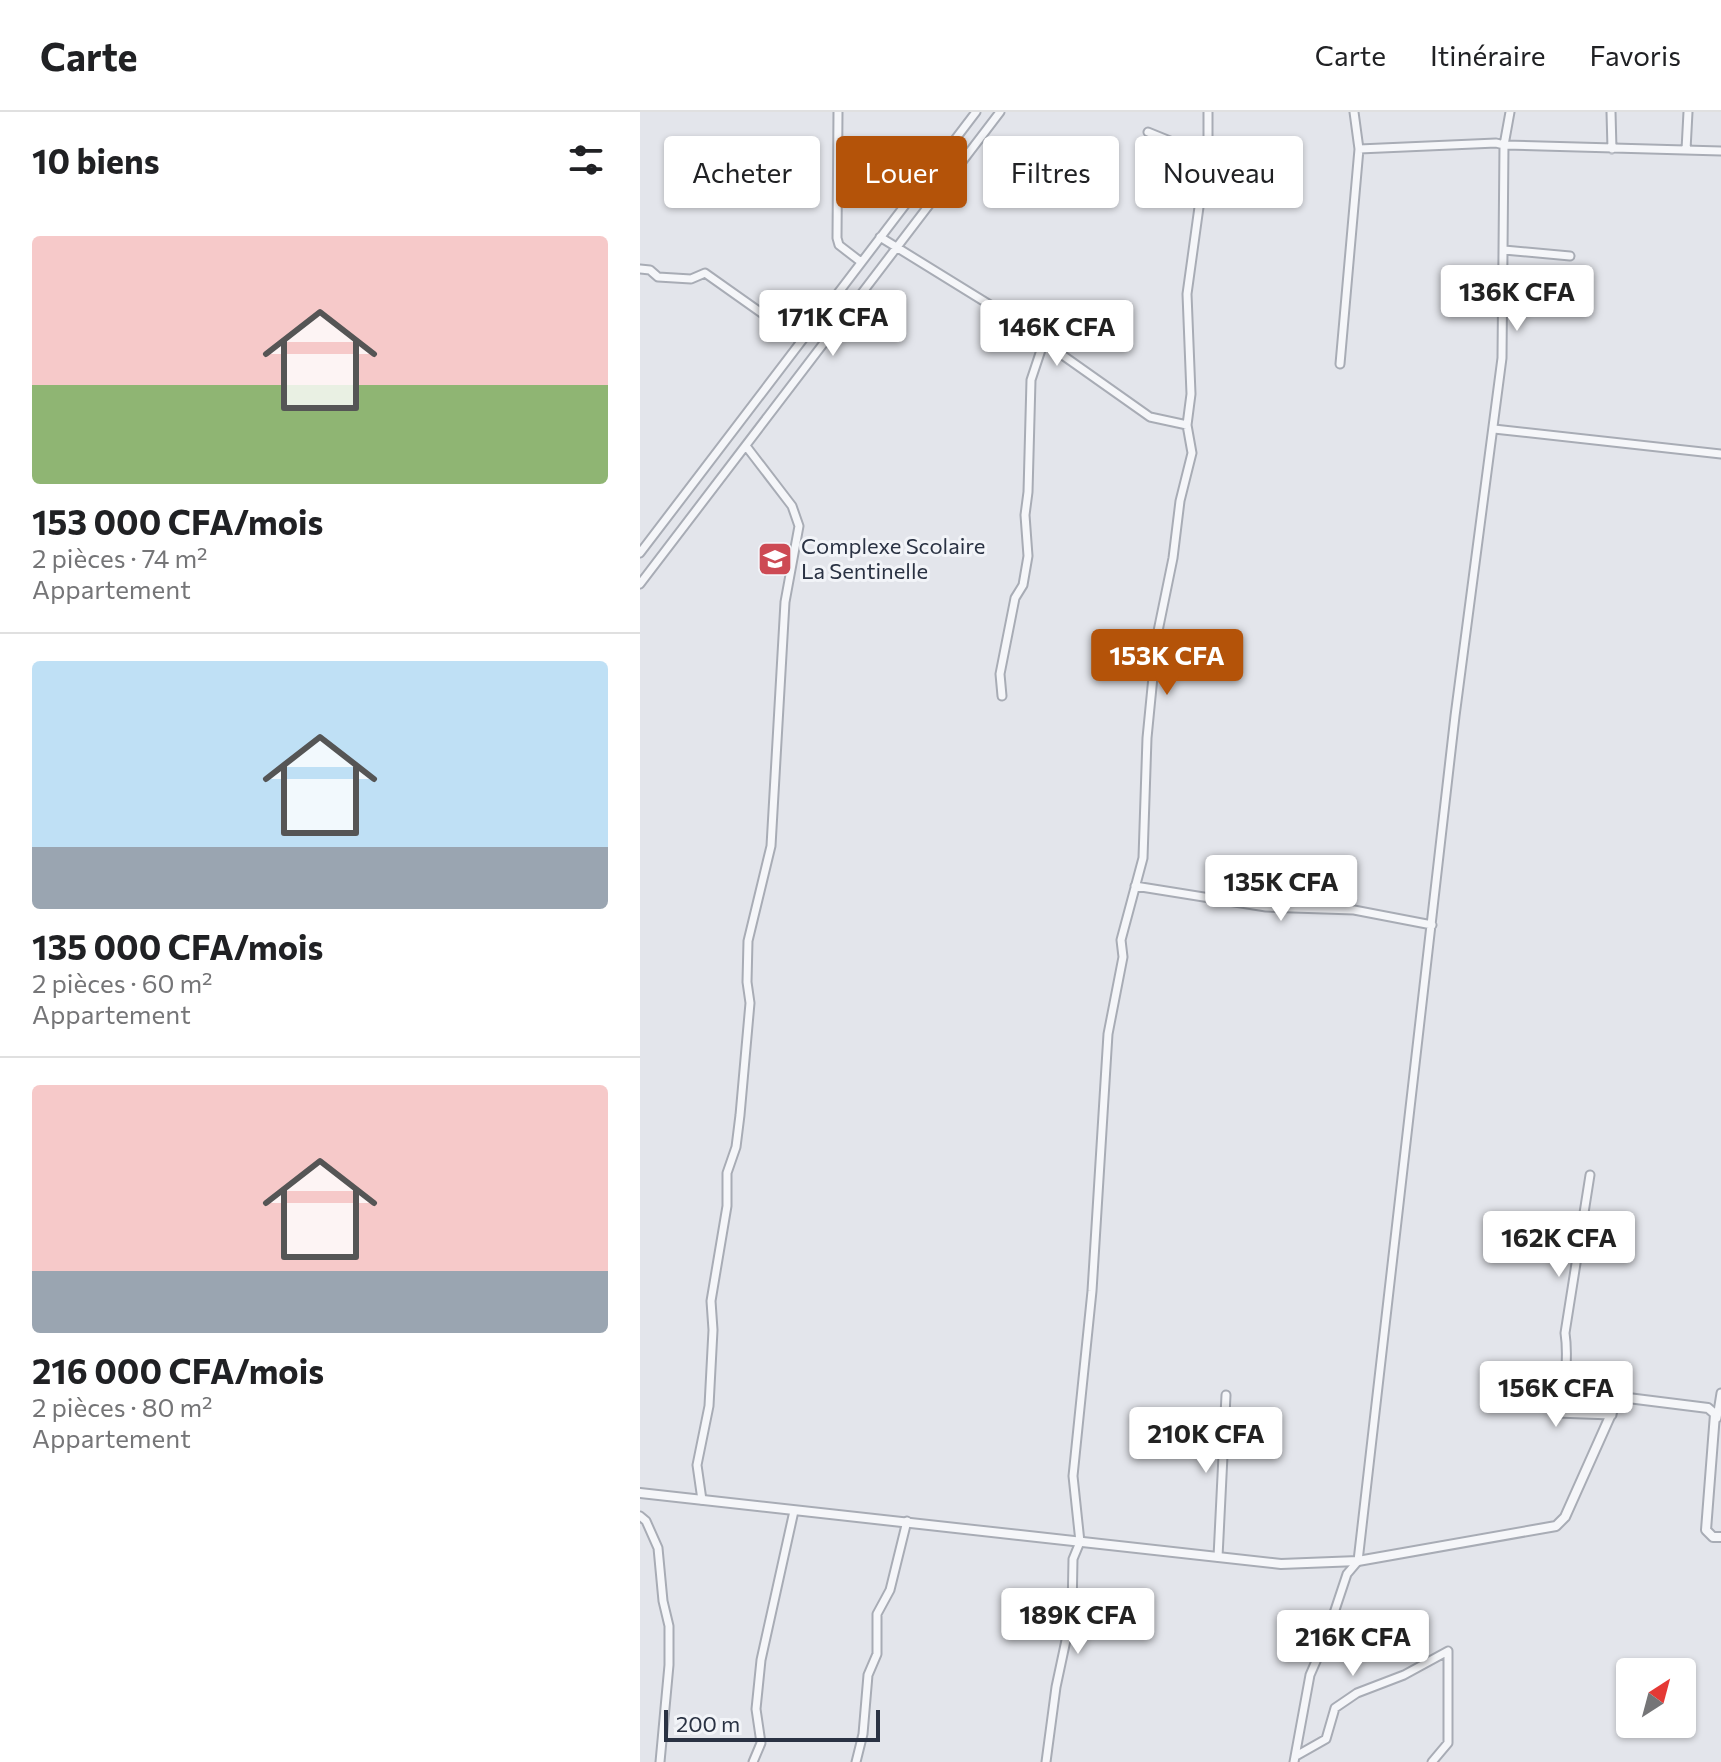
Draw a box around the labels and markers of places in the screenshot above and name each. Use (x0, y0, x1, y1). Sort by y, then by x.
pin: 136K CFA (1434, 265, 1600, 333)
pin: 171K CFA (750, 290, 916, 358)
pin: 146K CFA (974, 300, 1140, 368)
place label: Complexe Scolaire La Sentinelle (801, 532, 985, 584)
school or university icon: Complexe Scolaire La Sentinelle (756, 540, 794, 578)
pin: 153K CFA (1084, 629, 1250, 697)
pin: 135K CFA (1198, 855, 1364, 923)
pin: 162K CFA (1476, 1211, 1642, 1279)
pin: 156K CFA (1473, 1361, 1639, 1429)
pin: 210K CFA (1123, 1407, 1289, 1475)
pin: 189K CFA (995, 1588, 1161, 1656)
pin: 216K CFA (1270, 1610, 1436, 1678)

